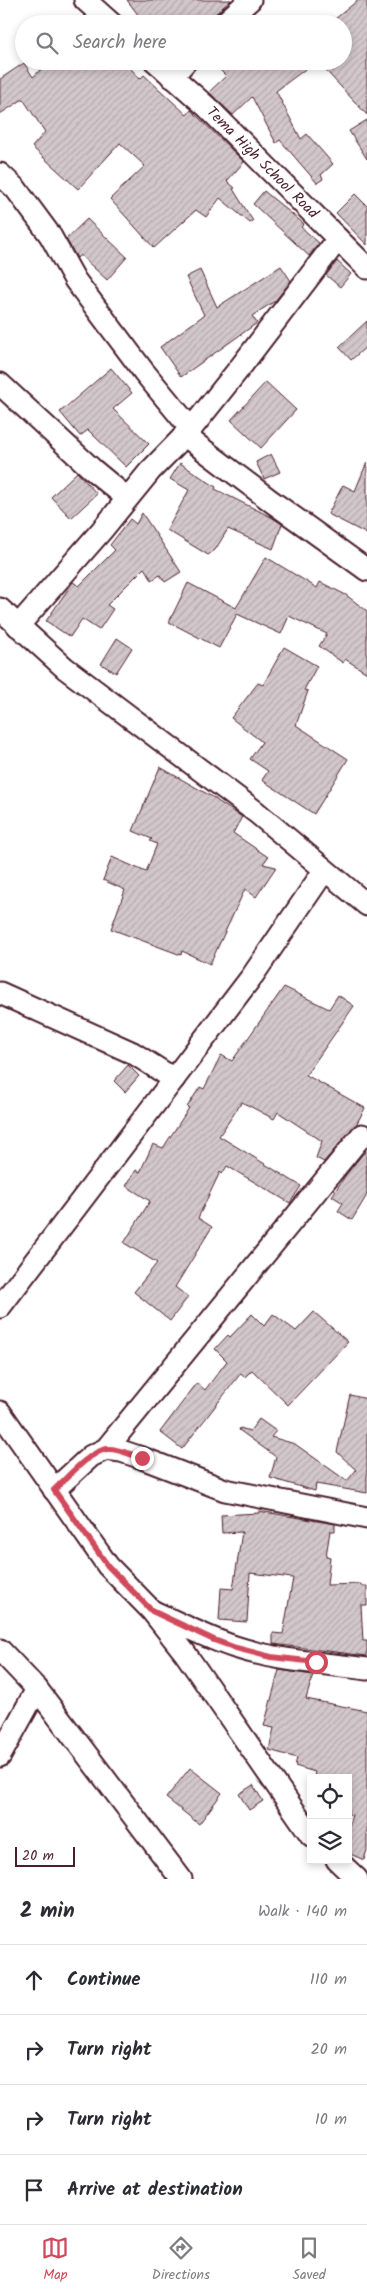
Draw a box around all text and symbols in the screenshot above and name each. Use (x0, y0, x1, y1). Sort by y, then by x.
search box (15, 15, 352, 70)
text: Search here (73, 28, 167, 58)
icon: search (33, 29, 61, 57)
street label: Tema High School Road (200, 101, 324, 225)
route end (131, 1447, 154, 1470)
route start (305, 1651, 328, 1674)
map controls (307, 1774, 352, 1864)
button: locate (307, 1774, 352, 1819)
button: layers (307, 1819, 352, 1864)
scale bar (15, 1844, 75, 1867)
text: 20 m (22, 1845, 54, 1867)
text: 2 min (20, 1895, 75, 1928)
text: Walk · 140 m (258, 1899, 347, 1924)
text: Continue (67, 1965, 140, 1995)
icon: ahead (20, 1966, 48, 1994)
text: 110 m (310, 1967, 347, 1992)
text: Turn right (67, 2035, 152, 2065)
icon: right (20, 2036, 48, 2064)
text: 20 m (311, 2037, 347, 2062)
text: Turn right (67, 2105, 152, 2135)
icon: right (20, 2106, 48, 2134)
text: 10 m (315, 2107, 347, 2132)
text: Arrive at destination (67, 2175, 243, 2205)
icon: arrive (20, 2176, 48, 2204)
tab: Map (41, 2234, 69, 2286)
tab: Directions (152, 2234, 210, 2286)
tab: Saved (292, 2234, 326, 2286)

